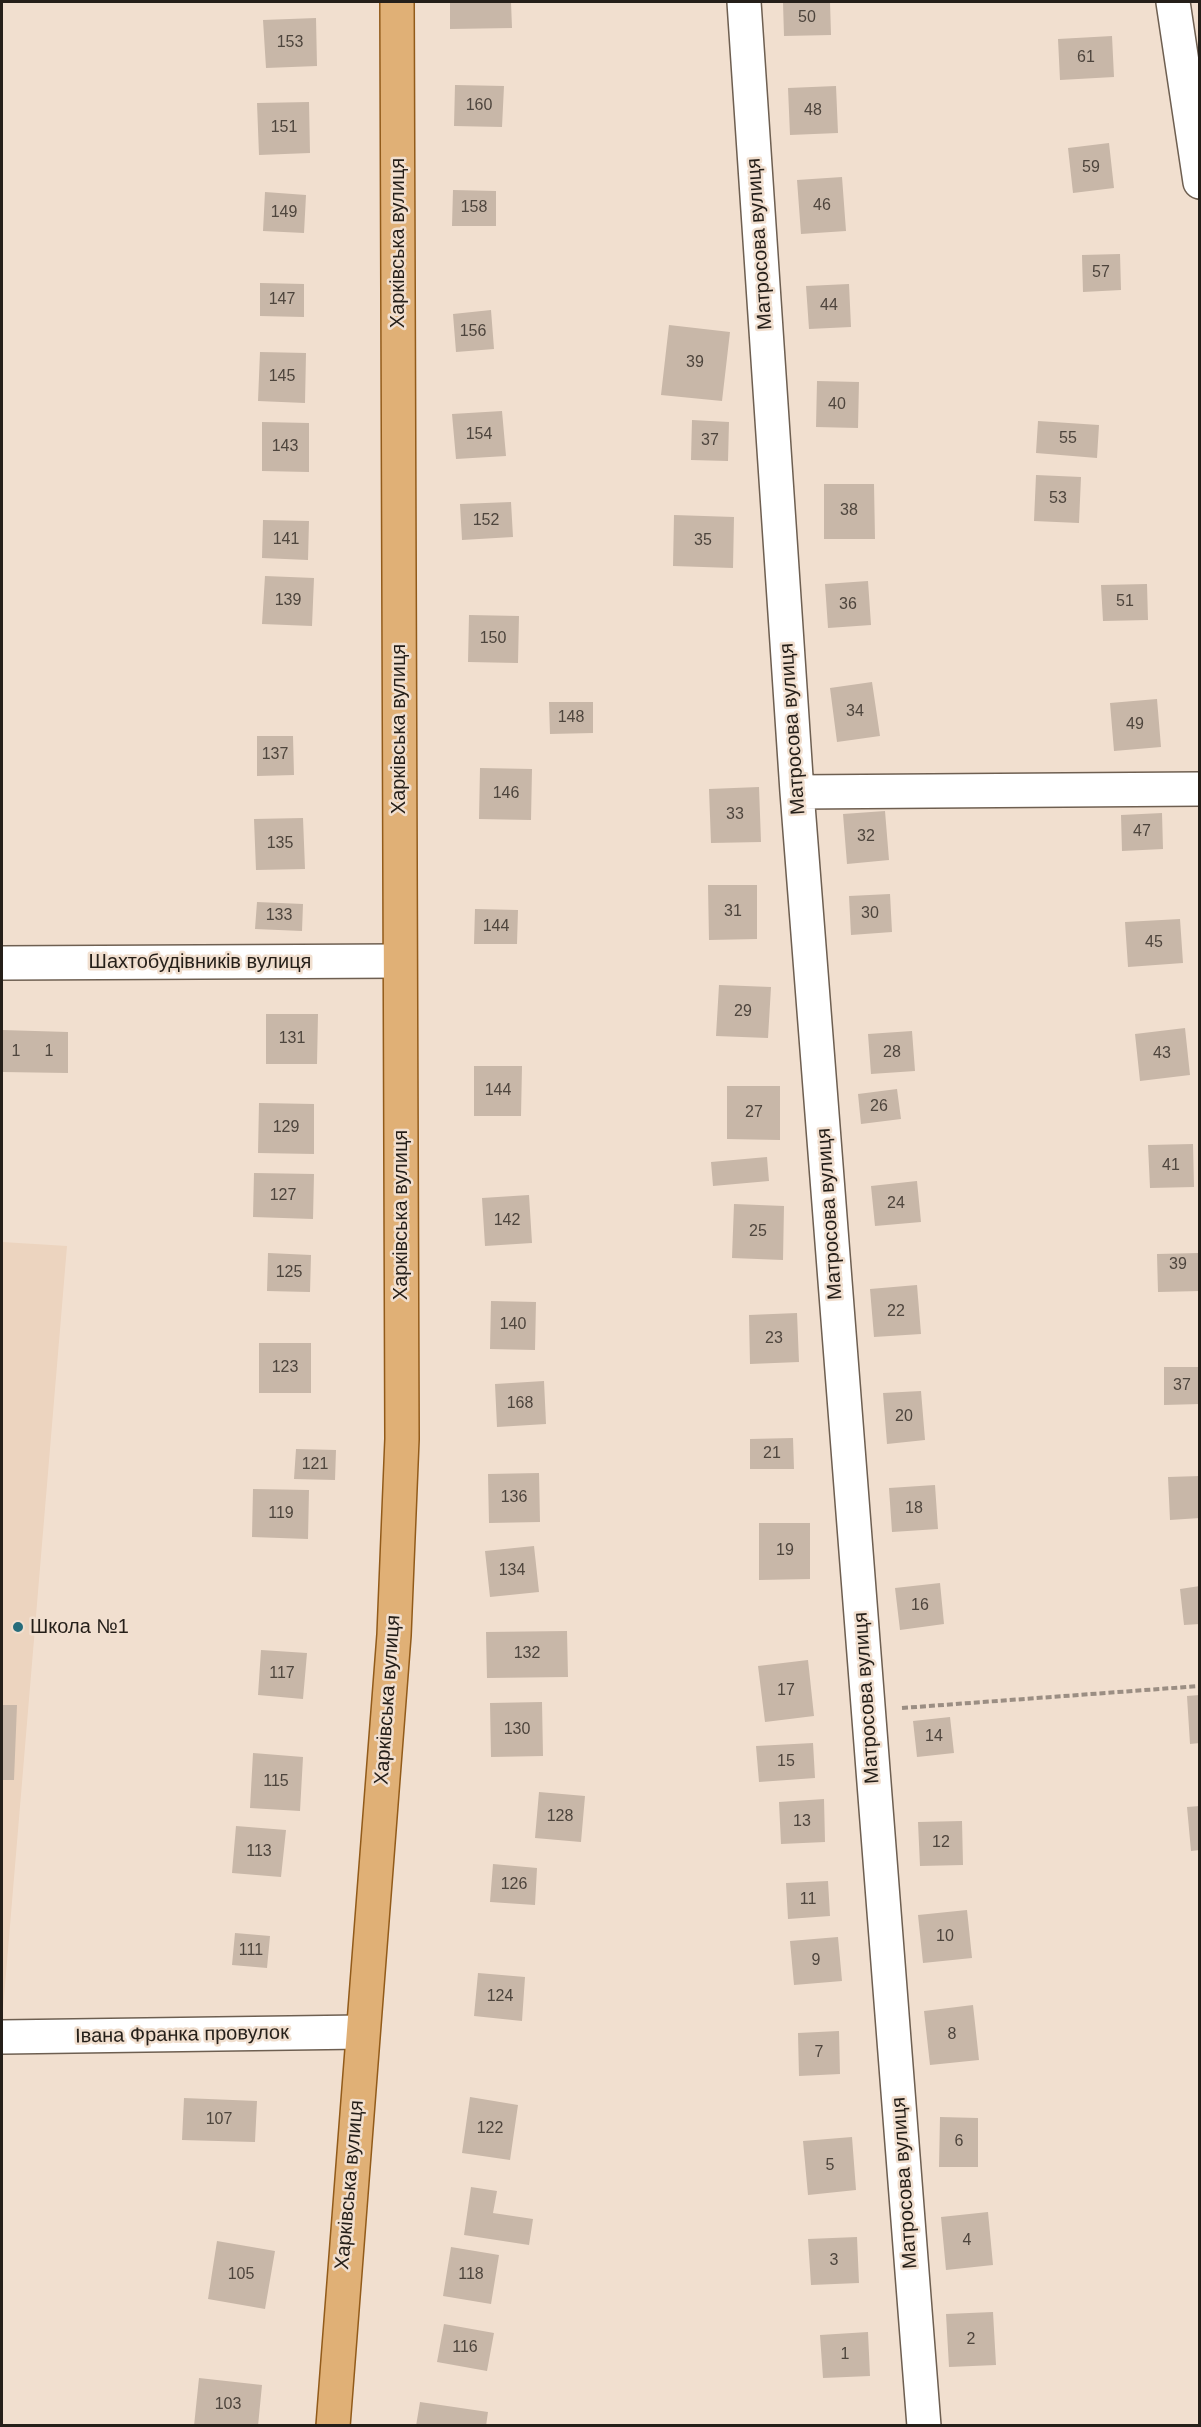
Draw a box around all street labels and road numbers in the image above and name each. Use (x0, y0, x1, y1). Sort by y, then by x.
street label: Матросова вулиця (742, 157, 778, 331)
street label: Харківська вулиця (386, 158, 410, 328)
street label: Матросова вулиця (775, 642, 811, 816)
street label: Харківська вулиця (387, 644, 411, 814)
street label: Шахтобудівників вулиця (89, 950, 311, 974)
street label: Матросова вулиця (812, 1127, 848, 1301)
street label: Харківська вулиця (389, 1130, 413, 1300)
street label: Матросова вулиця (849, 1611, 885, 1785)
street label: Харківська вулиця (370, 1614, 406, 1786)
street label: Івана Франка провулок (75, 2021, 289, 2049)
street label: Матросова вулиця (887, 2096, 923, 2270)
street label: Харківська вулиця (331, 2099, 369, 2271)

